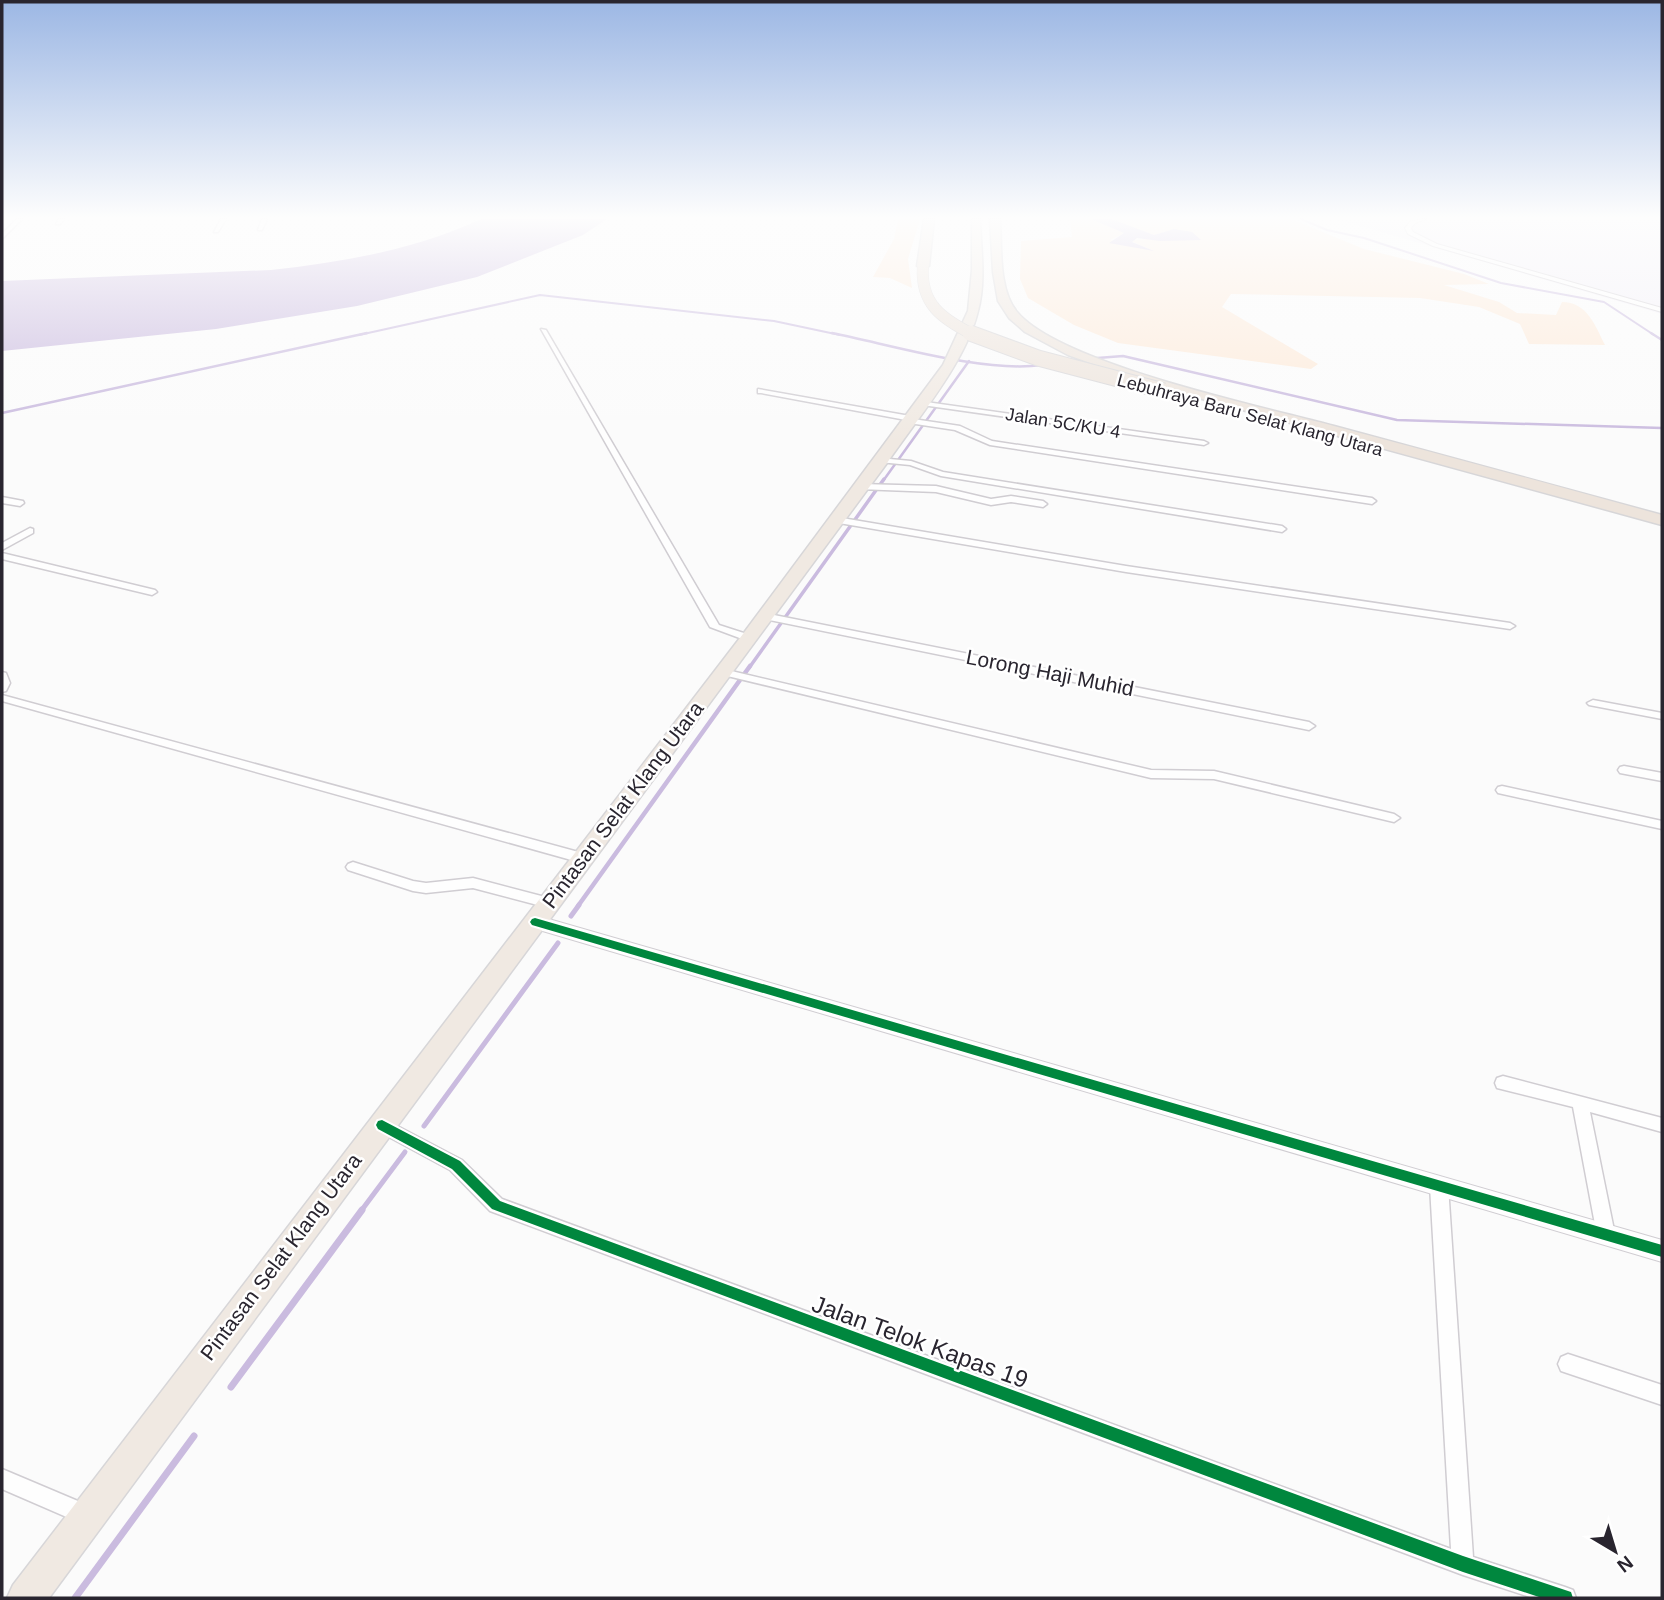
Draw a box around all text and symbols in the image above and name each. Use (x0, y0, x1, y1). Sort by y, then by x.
street label: Lebuhraya Baru Selat Klang Utara (1115, 370, 1386, 460)
street label: Jalan 5C/KU 4 (1004, 404, 1122, 442)
street label: Lorong Haji Muhid (964, 645, 1136, 700)
street label: Pintasan Selat Klang Utara (538, 697, 708, 912)
street label: Pintasan Selat Klang Utara (196, 1149, 366, 1364)
street label: Jalan Telok Kapas 19 (809, 1290, 1032, 1393)
north arrow (1580, 1516, 1650, 1586)
text: N (1613, 1552, 1637, 1577)

